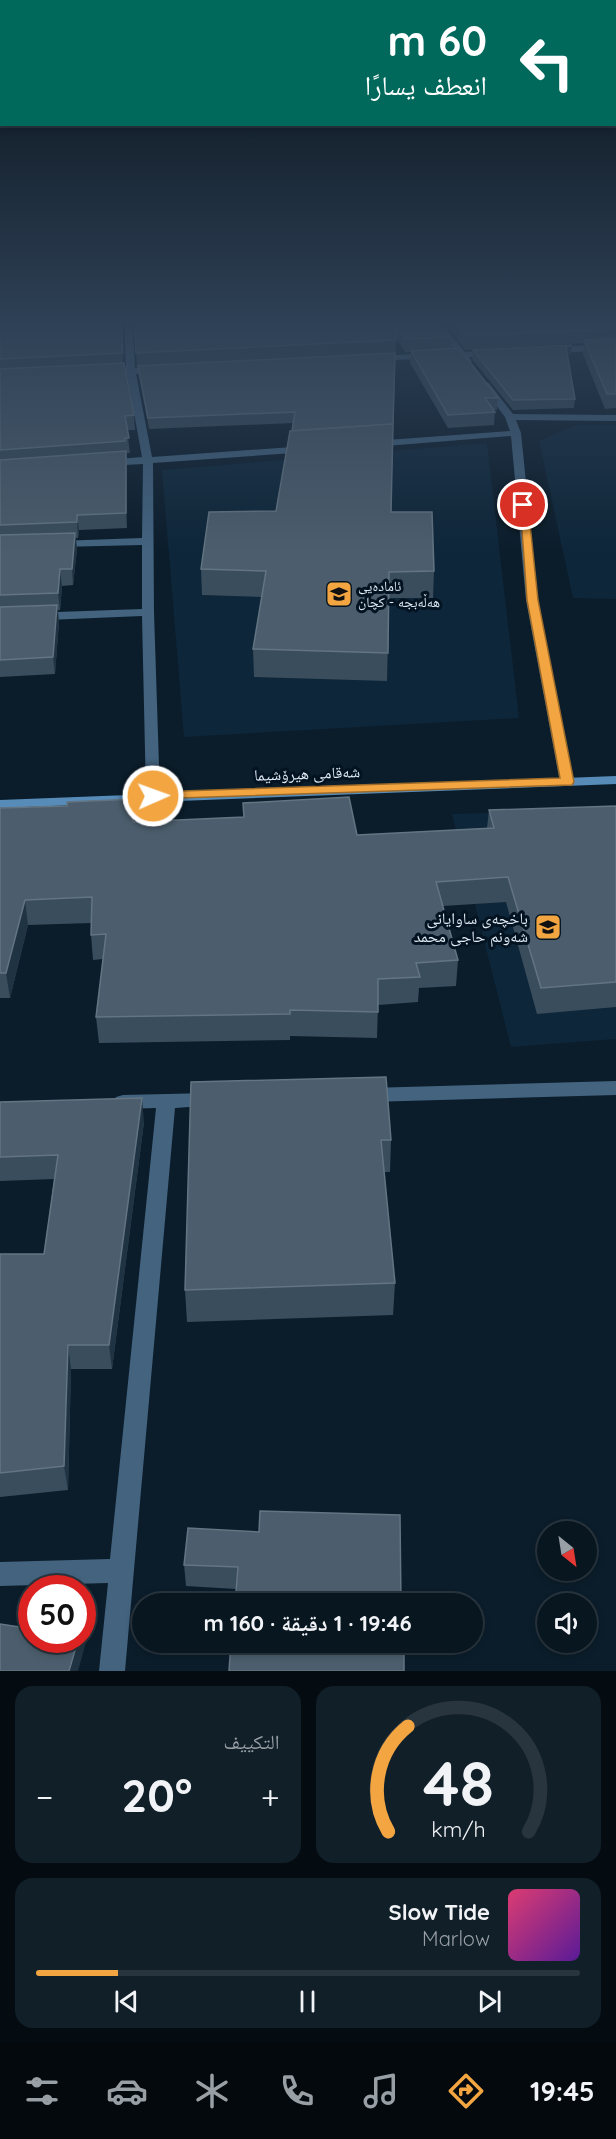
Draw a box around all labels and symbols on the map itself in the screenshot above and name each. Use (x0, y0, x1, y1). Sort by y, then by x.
pin (497, 479, 548, 530)
place label: ئامادەیی هەڵەبجە - کچان (358, 577, 440, 611)
school or university icon: ئامادەیی هەڵەبجە - کچان (324, 579, 354, 609)
street label: شەقامی هیرۆشیما (254, 761, 360, 786)
position arrow (121, 764, 185, 828)
place label: باخچە‌ی ساوایانی شە‌ونم حاجی محمد (414, 908, 528, 947)
school or university icon: باخچە‌ی ساوایانی شە‌ونم حاجی محمد (533, 912, 563, 942)
north arrow (537, 1521, 597, 1581)
speed limit sign: 50 (18, 1575, 96, 1653)

